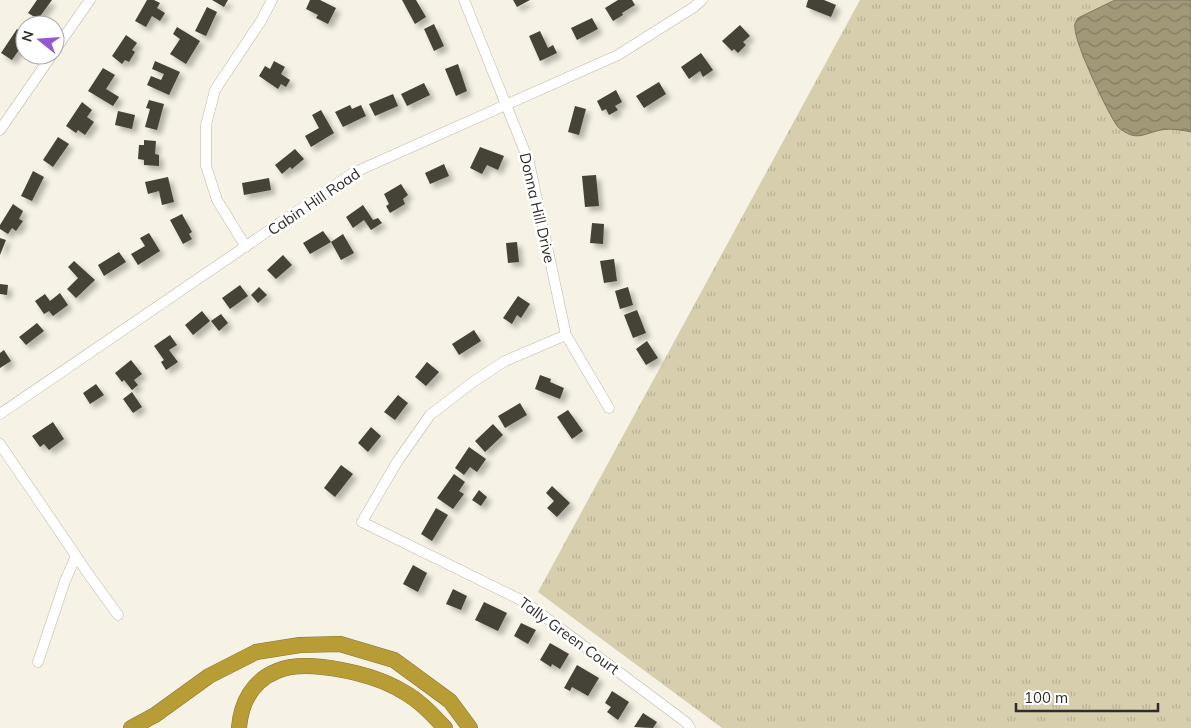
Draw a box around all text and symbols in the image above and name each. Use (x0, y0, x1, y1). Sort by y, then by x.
north arrow (15, 15, 65, 65)
text: N (17, 29, 38, 44)
street label: Donna Hill Drive (516, 151, 559, 265)
street label: Cabin Hill Road (264, 164, 363, 239)
street label: Tally Green Court (515, 593, 623, 678)
scale bar (1016, 680, 1158, 712)
text: 100 m (1024, 688, 1068, 707)

